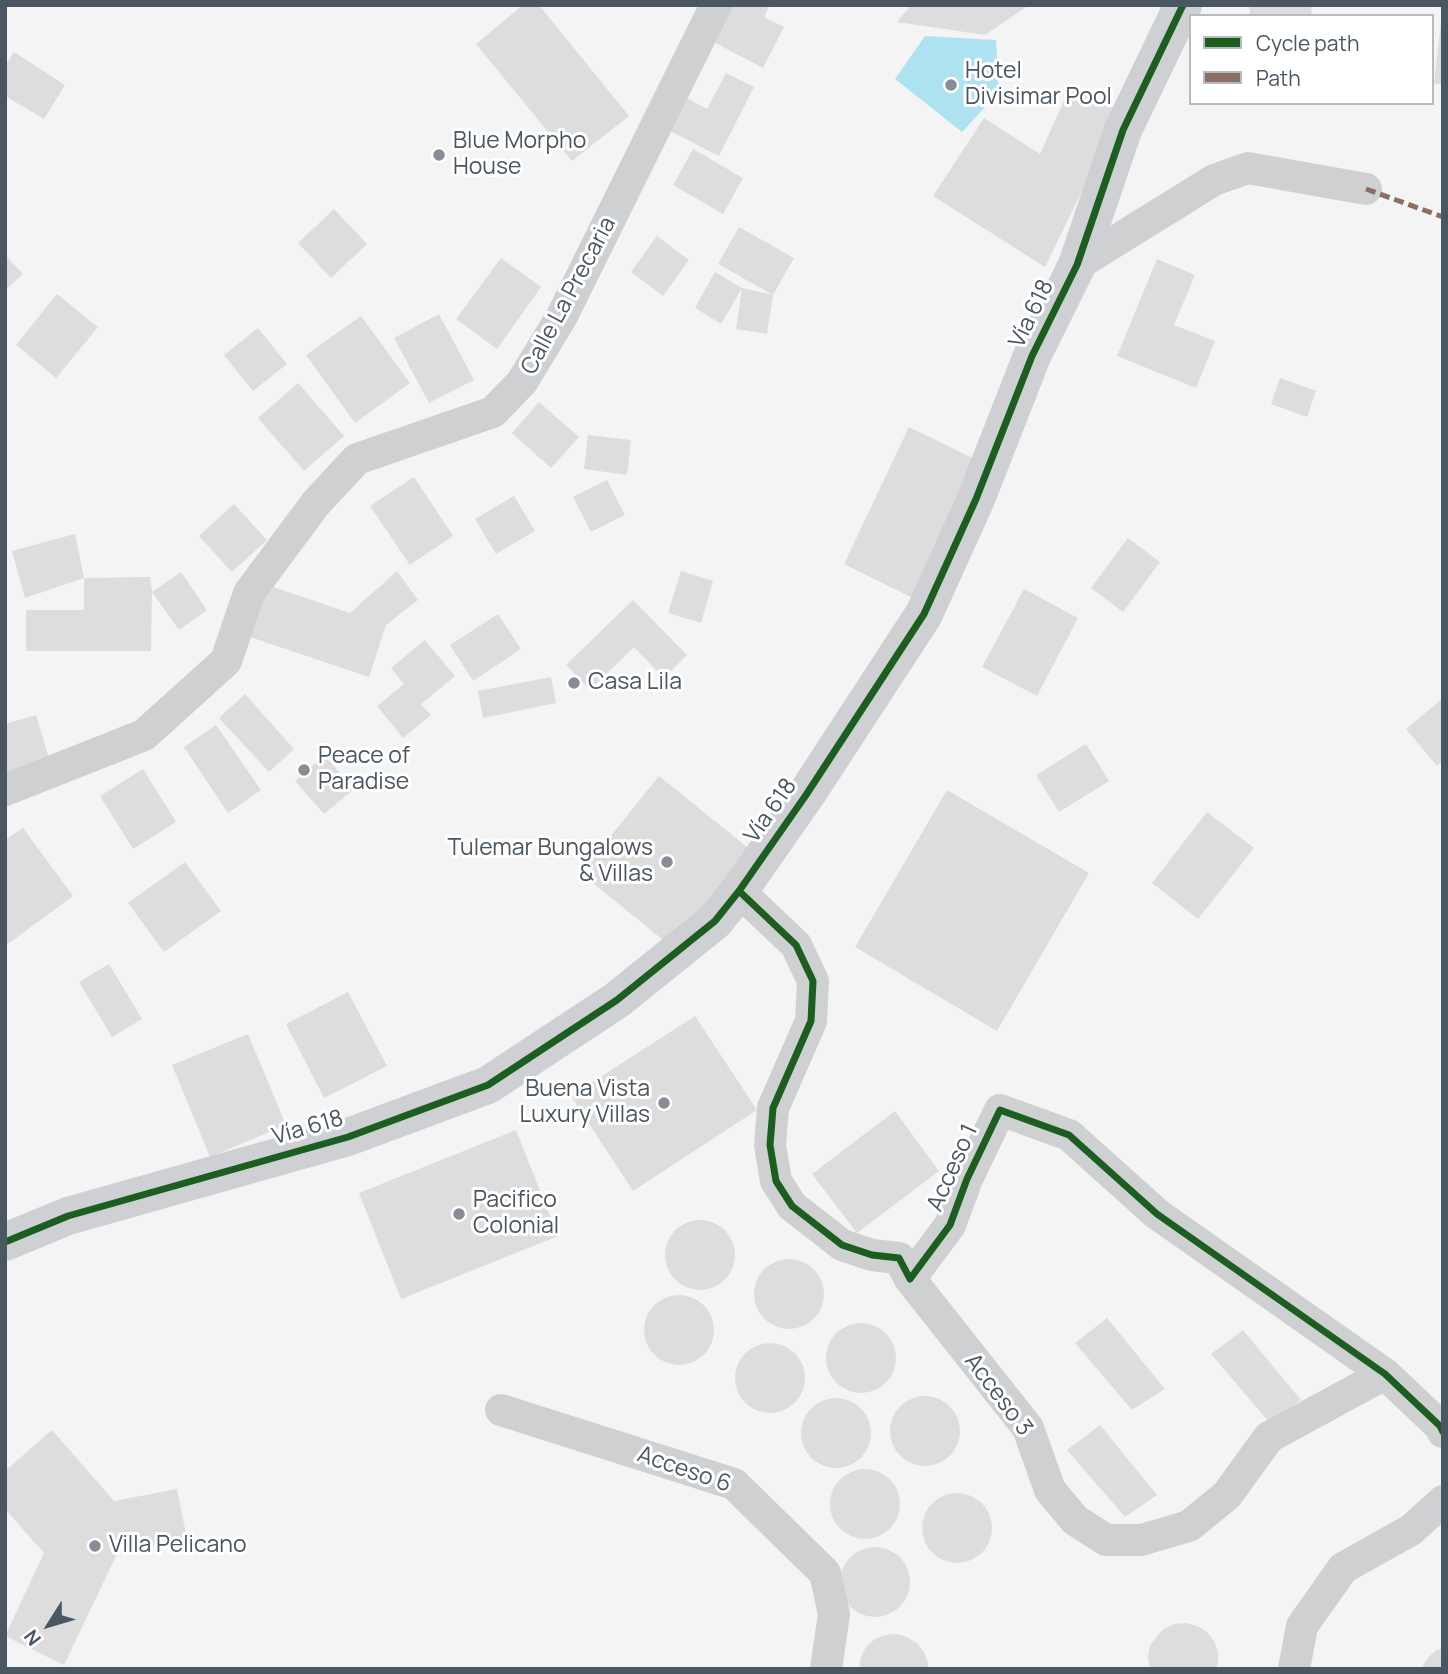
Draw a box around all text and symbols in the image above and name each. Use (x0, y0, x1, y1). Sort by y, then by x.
legend (1189, 14, 1434, 105)
text: Cycle path (1256, 29, 1359, 57)
place label: Hotel Divisimar Pool (965, 58, 1112, 112)
text: Path (1256, 64, 1301, 92)
marker: Hotel Divisimar Pool (943, 77, 959, 93)
place label: Blue Morpho House (453, 128, 586, 182)
marker: Blue Morpho House (431, 147, 447, 163)
street label: Calle La Precaria (516, 213, 622, 379)
street label: Vía 618 (1004, 275, 1060, 353)
place label: Casa Lila (588, 669, 682, 697)
marker: Casa Lila (566, 675, 582, 691)
place label: Peace of Paradise (318, 743, 410, 797)
marker: Peace of Paradise (296, 762, 312, 778)
street label: Vía 618 (739, 773, 803, 849)
place label: Tulemar Bungalows & Villas (448, 835, 653, 889)
marker: Tulemar Bungalows & Villas (659, 854, 675, 870)
place label: Buena Vista Luxury Villas (520, 1076, 650, 1130)
marker: Buena Vista Luxury Villas (656, 1095, 672, 1111)
street label: Vía 618 (269, 1105, 347, 1151)
street label: Acceso 1 (922, 1120, 984, 1216)
place label: Pacifico Colonial (473, 1187, 559, 1241)
marker: Pacifico Colonial (451, 1206, 467, 1222)
street label: Acceso 3 (958, 1348, 1038, 1442)
street label: Acceso 6 (633, 1441, 735, 1499)
place label: Villa Pelicano (109, 1532, 247, 1560)
marker: Villa Pelicano (87, 1538, 103, 1554)
north arrow (14, 1590, 84, 1660)
text: N (18, 1624, 47, 1651)

